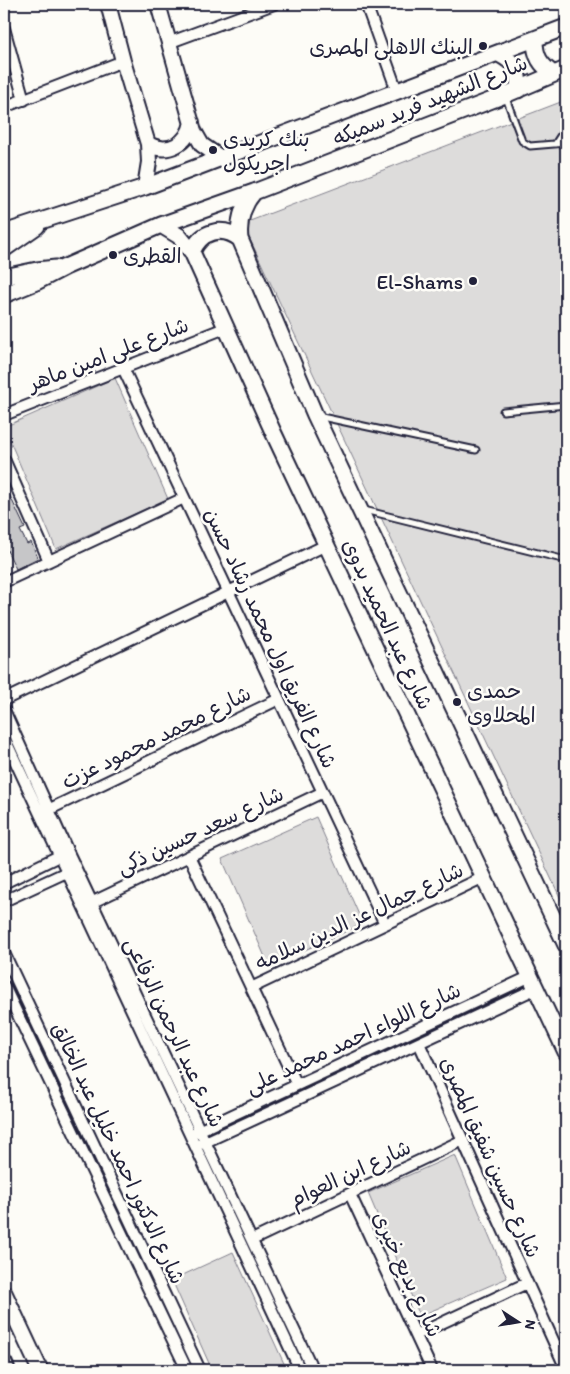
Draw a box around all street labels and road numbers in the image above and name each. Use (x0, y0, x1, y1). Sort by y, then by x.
street label: شارع الشهيد فريد سميكه (329, 50, 532, 153)
street label: شارع على امين ماهر (22, 312, 193, 400)
street label: شارع الفريق اول محمد رشاد حسن (197, 504, 342, 773)
street label: شارع عبد الحميد بدوى (335, 535, 438, 715)
street label: شارع محمد محمود عزت (57, 680, 256, 796)
street label: شارع سعد حسين ذكى (113, 780, 289, 882)
street label: شارع جمال عز الدين سلامه (251, 857, 468, 978)
street label: شارع عبد الرحمن الرفاعى (117, 933, 230, 1132)
street label: شارع اللواء احمد محمد على (241, 977, 466, 1102)
street label: شارع الدكتور احمد خليل عبد الخالق (44, 1018, 191, 1289)
street label: شارع حسين شفيق المصرى (433, 1053, 547, 1263)
street label: شارع ابن العوام (285, 1134, 416, 1216)
street label: شارع بديع خيرى (365, 1207, 448, 1342)

